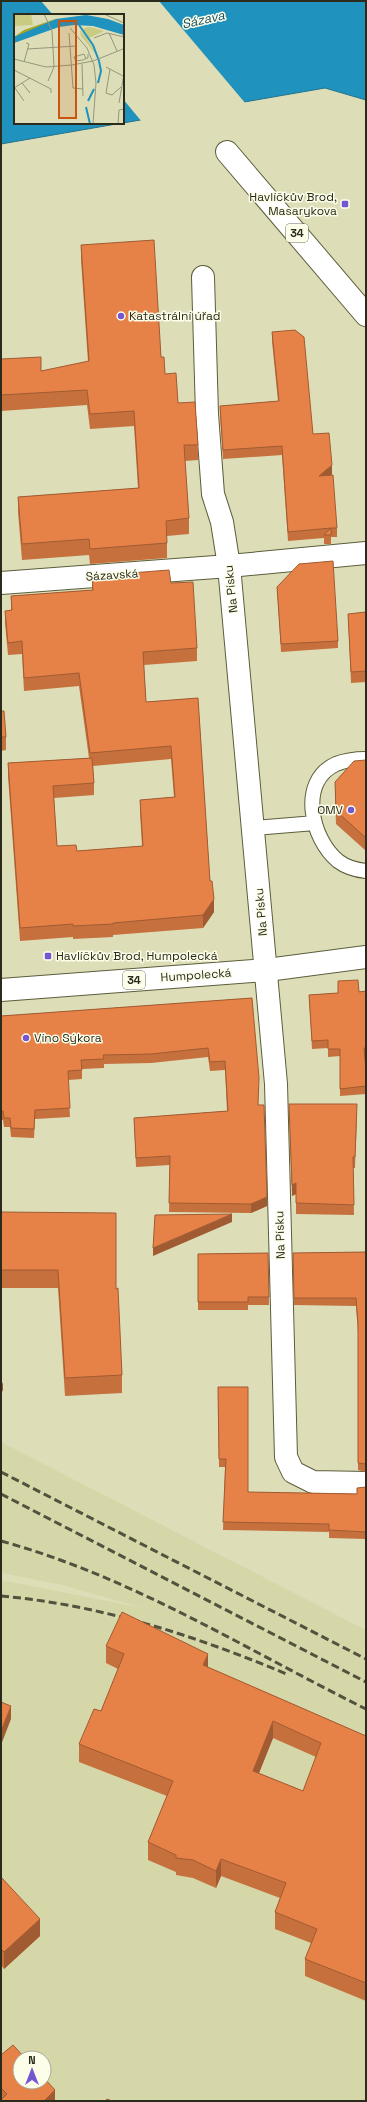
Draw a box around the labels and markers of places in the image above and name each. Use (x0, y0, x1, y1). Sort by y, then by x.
place label: Havlíčkův Brod, Masarykova (249, 189, 337, 219)
marker: Havlíčkův Brod, Masarykova (340, 199, 350, 209)
place label: Katastrální úřad (129, 308, 221, 324)
marker: Katastrální úřad (116, 311, 126, 321)
place label: OMV (317, 802, 344, 818)
marker: OMV (346, 805, 356, 815)
place label: Havlíčkův Brod, Humpolecká (56, 948, 218, 964)
marker: Havlíčkův Brod, Humpolecká (43, 951, 53, 961)
place label: Víno Sýkora (34, 1030, 102, 1046)
marker: Víno Sýkora (21, 1033, 31, 1043)

